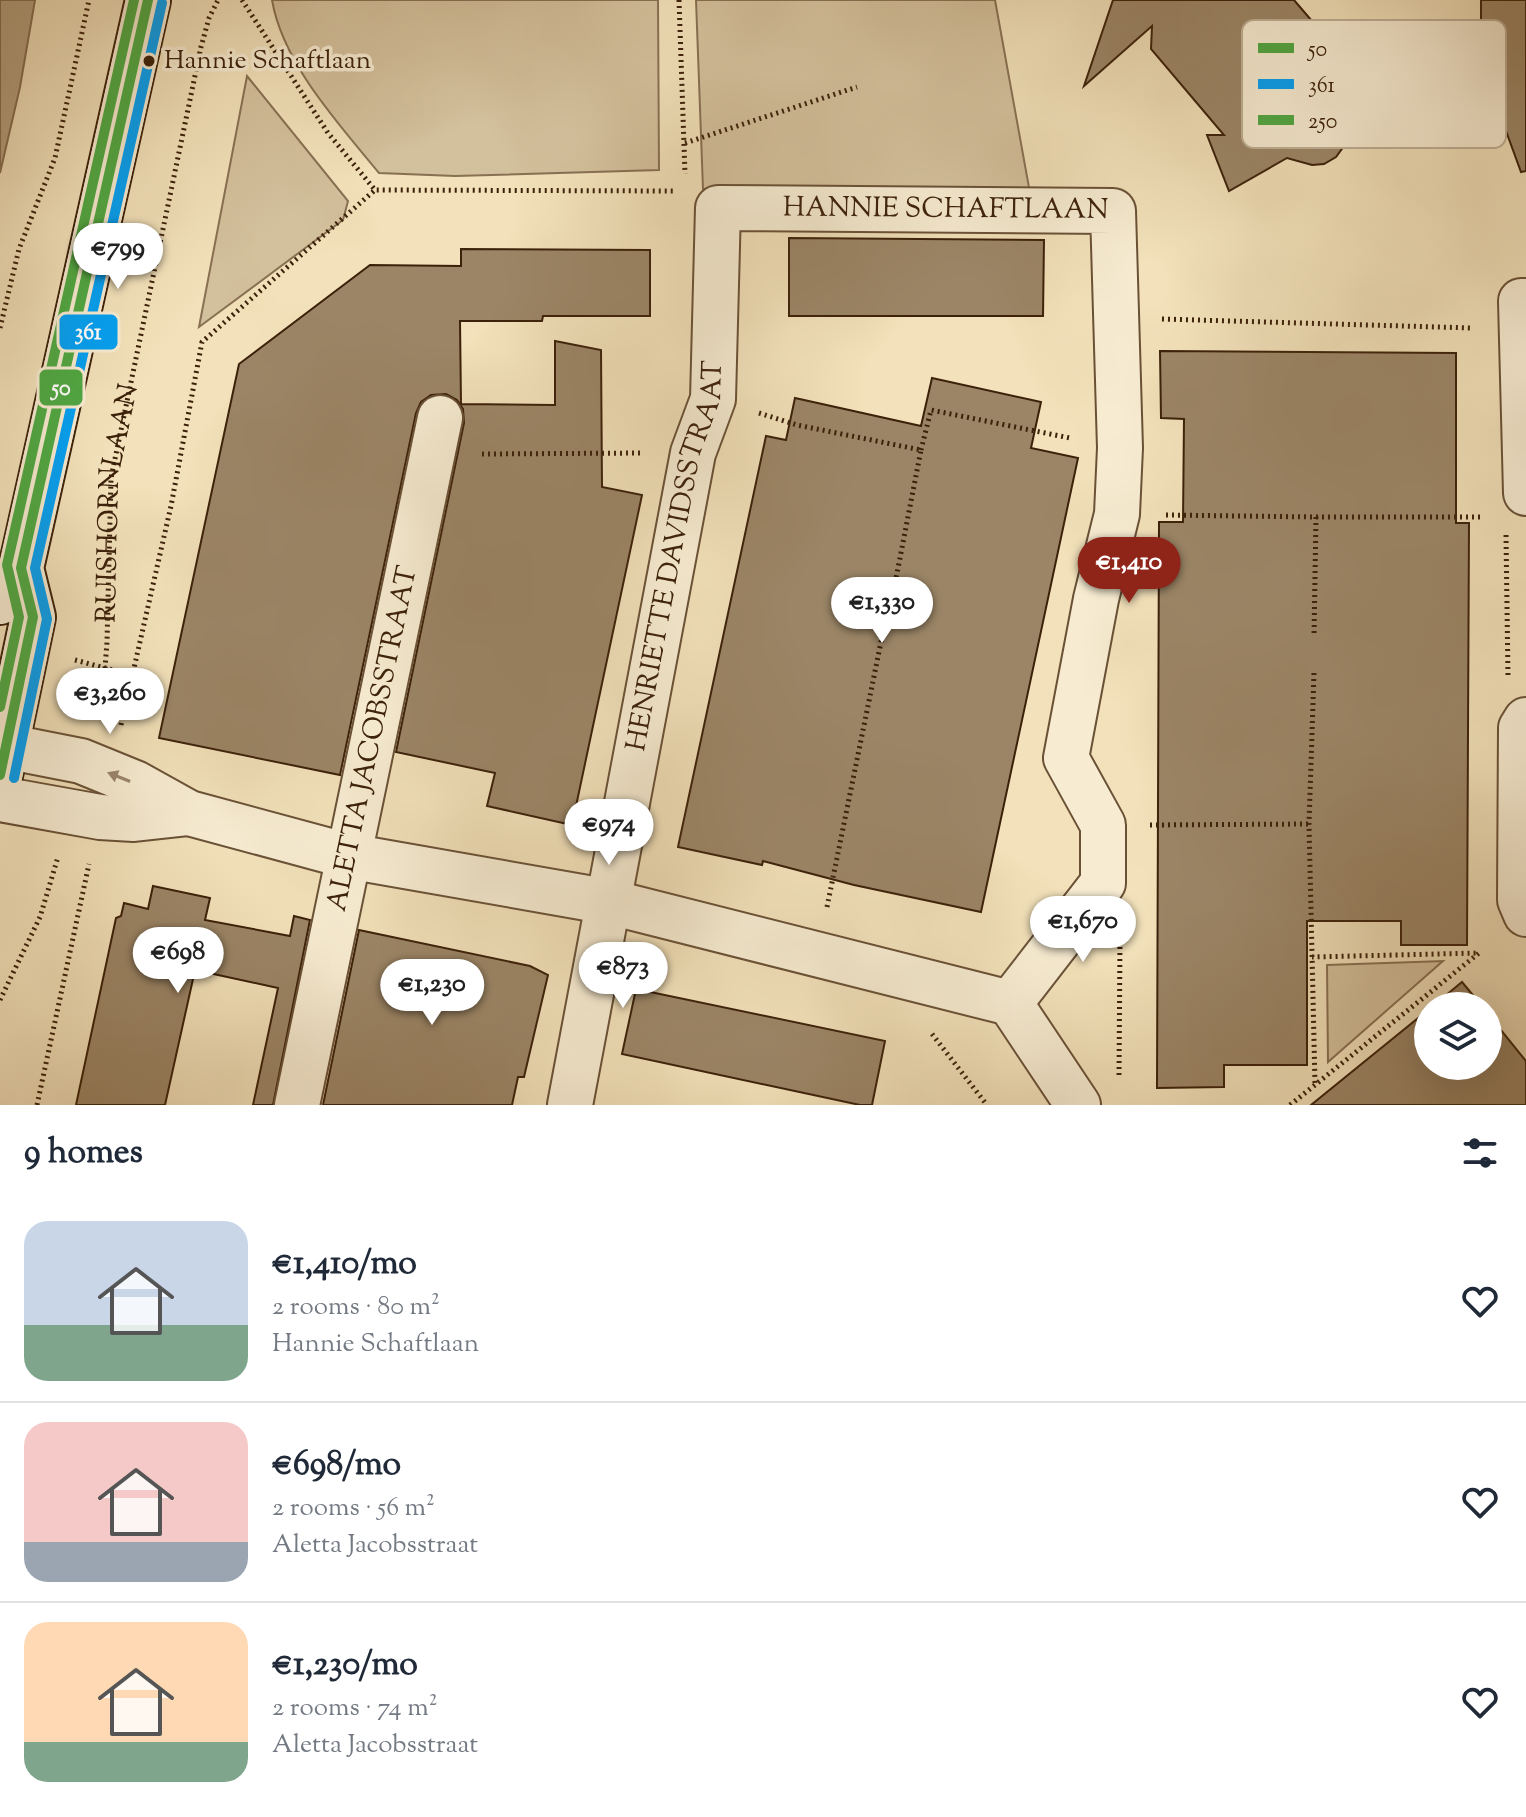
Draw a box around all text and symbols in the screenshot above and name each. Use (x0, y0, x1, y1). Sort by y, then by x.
legend (1242, 20, 1506, 148)
text: 50 (1306, 35, 1327, 67)
place label: Hannie Schaftlaan (164, 43, 371, 80)
marker: Hannie Schaftlaan (141, 53, 157, 69)
text: 361 (1308, 71, 1335, 103)
text: 250 (1308, 107, 1337, 139)
street label: HANNIE SCHAFTLAAN (783, 188, 1109, 231)
pin: €799 (71, 223, 165, 291)
text: €799 (91, 230, 145, 267)
line badge: 361 (58, 313, 119, 351)
text: 361 (75, 318, 102, 350)
street label: HENRIETTE DAVIDSSTRAAT (617, 360, 734, 755)
line badge: 50 (38, 368, 84, 407)
text: 50 (49, 374, 71, 406)
street label: RUISHORNLAAN (87, 380, 150, 623)
pin: €1,410 (1064, 537, 1194, 605)
text: €1,410 (1096, 544, 1162, 581)
street label: ALETTA JACOBSSTRAAT (318, 562, 429, 915)
pin: €1,330 (817, 577, 947, 645)
text: €1,330 (849, 584, 915, 621)
pin: €3,260 (45, 668, 175, 736)
text: €3,260 (74, 675, 146, 712)
one-way arrow (107, 770, 131, 783)
pin: €974 (562, 799, 656, 867)
text: €974 (583, 806, 635, 843)
pin: €1,670 (1018, 896, 1148, 964)
text: €1,670 (1048, 903, 1118, 940)
pin: €698 (131, 927, 225, 995)
text: €698 (151, 934, 205, 971)
pin: €873 (576, 942, 670, 1010)
text: €873 (597, 949, 649, 986)
pin: €1,230 (367, 959, 497, 1027)
text: €1,230 (398, 966, 466, 1003)
map controls (1414, 992, 1502, 1080)
button: layers (1414, 992, 1502, 1080)
text: 9 homes (24, 1129, 143, 1178)
icon: filters (1458, 1131, 1502, 1175)
text: €1,410/mo (272, 1240, 417, 1289)
icon: home (88, 1253, 184, 1349)
icon: heart (1458, 1279, 1502, 1323)
text: 2 rooms · 80 m² (272, 1289, 440, 1326)
text: Hannie Schaftlaan (272, 1326, 479, 1363)
text: €698/mo (272, 1441, 401, 1490)
icon: home (88, 1454, 184, 1550)
icon: heart (1458, 1480, 1502, 1524)
text: 2 rooms · 56 m² (272, 1490, 435, 1527)
text: Aletta Jacobsstraat (272, 1527, 478, 1564)
text: €1,230/mo (272, 1641, 418, 1690)
icon: home (88, 1654, 184, 1750)
icon: heart (1458, 1680, 1502, 1724)
text: 2 rooms · 74 m² (272, 1690, 437, 1727)
text: Aletta Jacobsstraat (272, 1727, 478, 1764)

